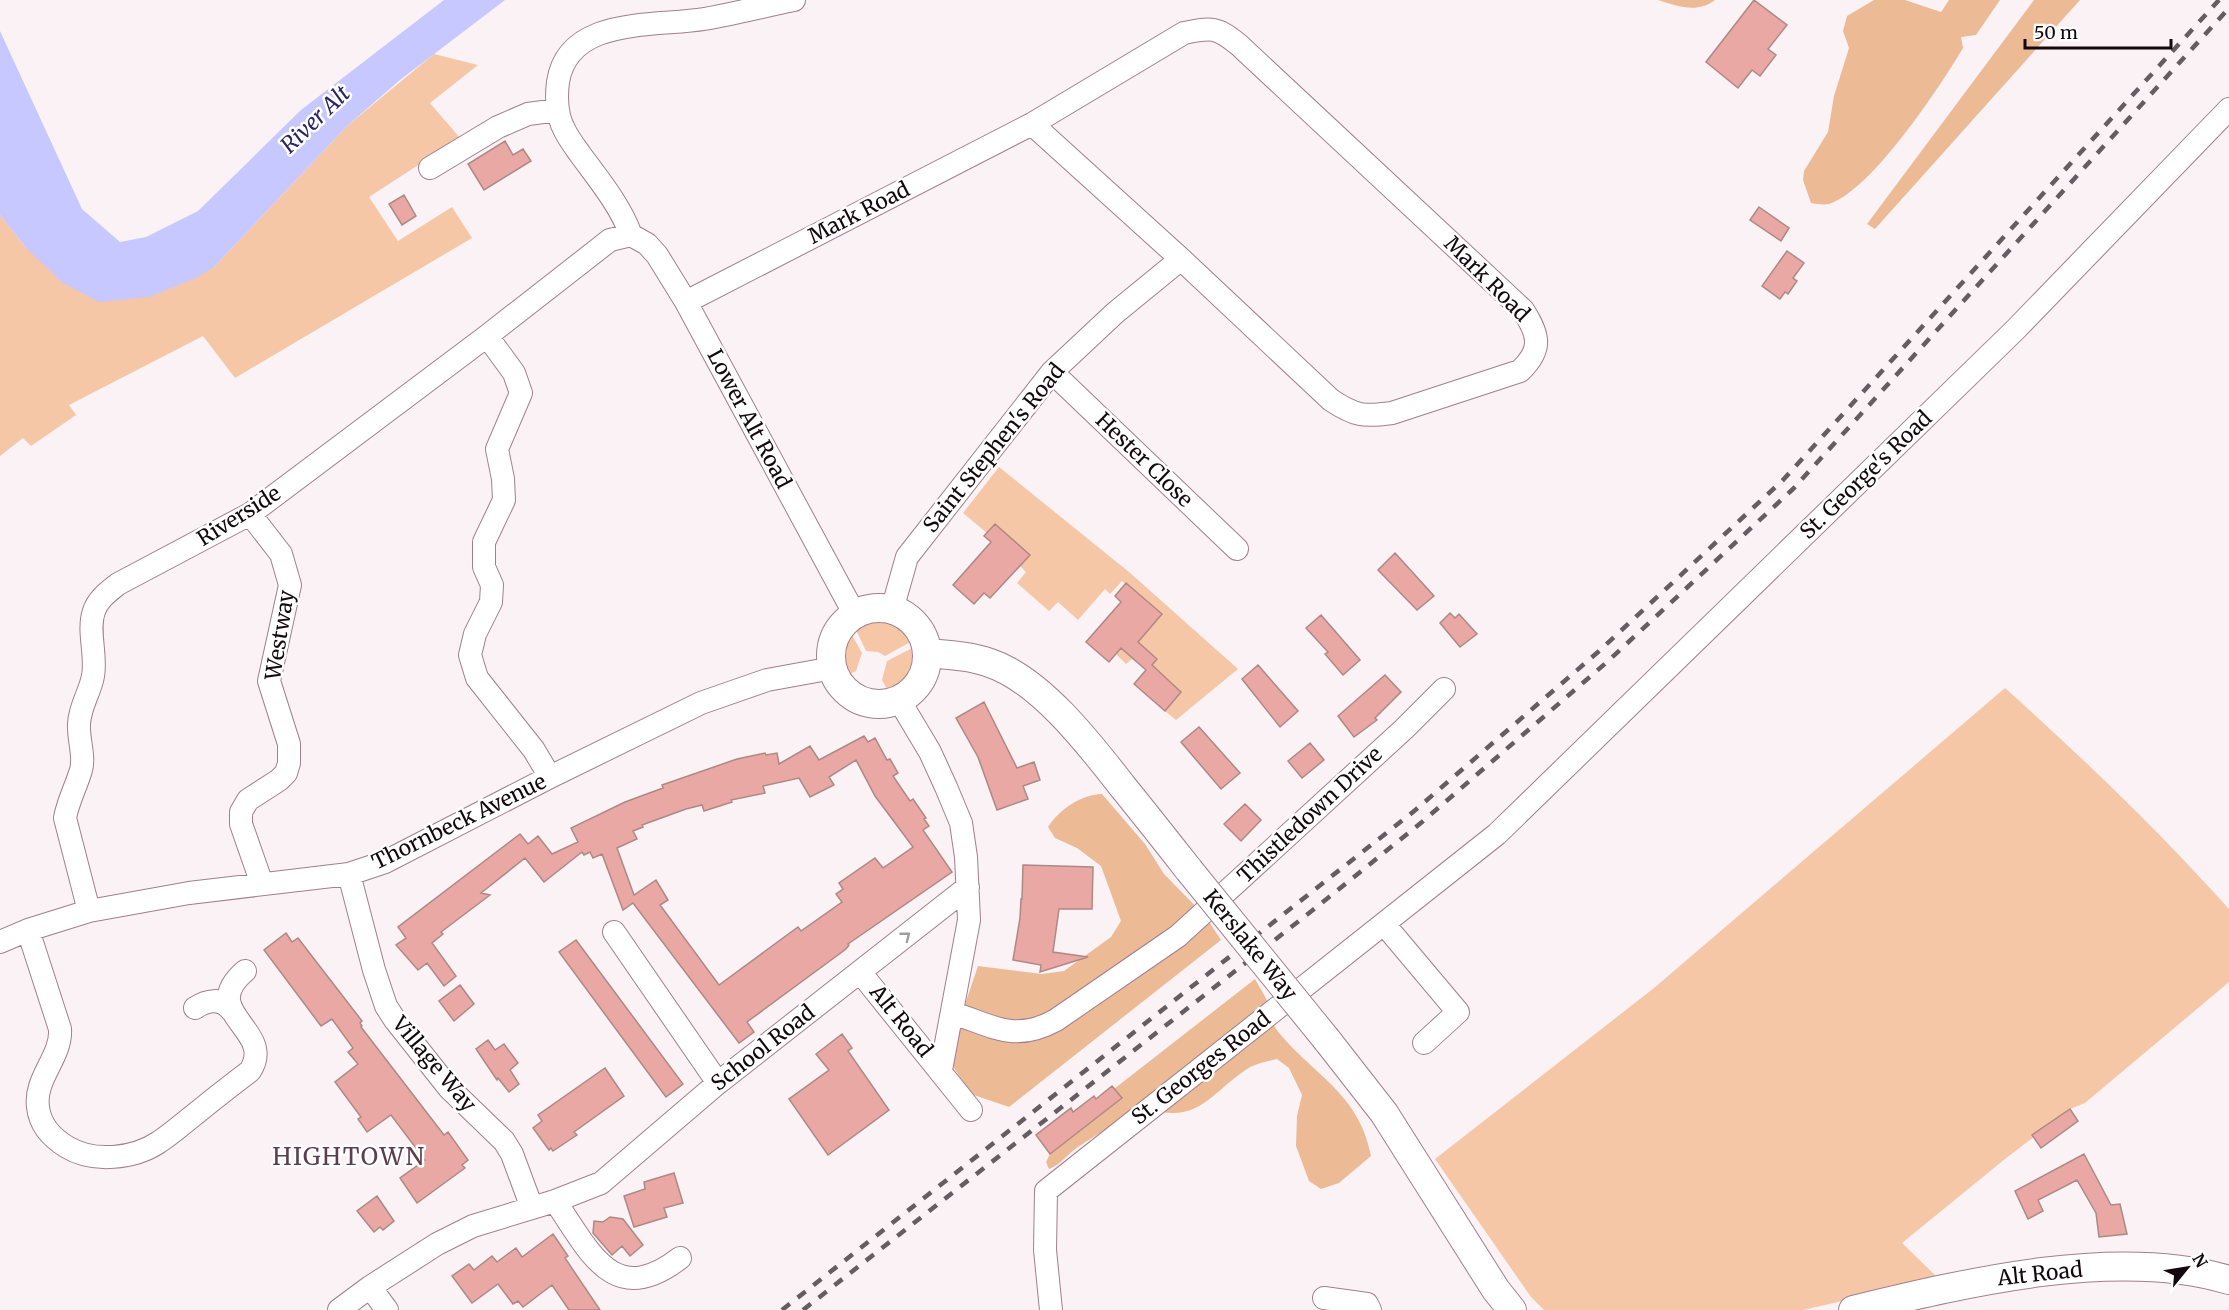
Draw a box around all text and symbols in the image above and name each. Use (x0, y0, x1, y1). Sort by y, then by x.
scale bar (2025, 12, 2170, 50)
text: 50 m (2034, 21, 2078, 44)
water label: River Alt (275, 79, 356, 159)
street label: Mark Road (804, 175, 914, 250)
street label: Mark Road (1439, 230, 1536, 327)
street label: Lower Alt Road (701, 344, 798, 493)
street label: Saint Stephen's Road (917, 357, 1070, 538)
street label: St. George's Road (1794, 405, 1938, 545)
street label: Hester Close (1090, 407, 1199, 513)
street label: Riverside (192, 479, 286, 552)
street label: Westway (259, 587, 300, 683)
street label: Thistledown Drive (1232, 741, 1388, 889)
street label: Thornbeck Avenue (367, 768, 550, 875)
street label: Kerslake Way (1198, 884, 1304, 1006)
one-way arrow (899, 932, 910, 943)
street label: Alt Road (863, 978, 939, 1063)
street label: School Road (705, 998, 820, 1097)
street label: St. Georges Road (1126, 1005, 1276, 1130)
street label: Village Way (386, 1010, 483, 1118)
district label: HIGHTOWN (272, 1141, 426, 1172)
north arrow (2157, 1238, 2217, 1298)
text: N (2188, 1250, 2212, 1271)
street label: Alt Road (1995, 1256, 2084, 1292)

